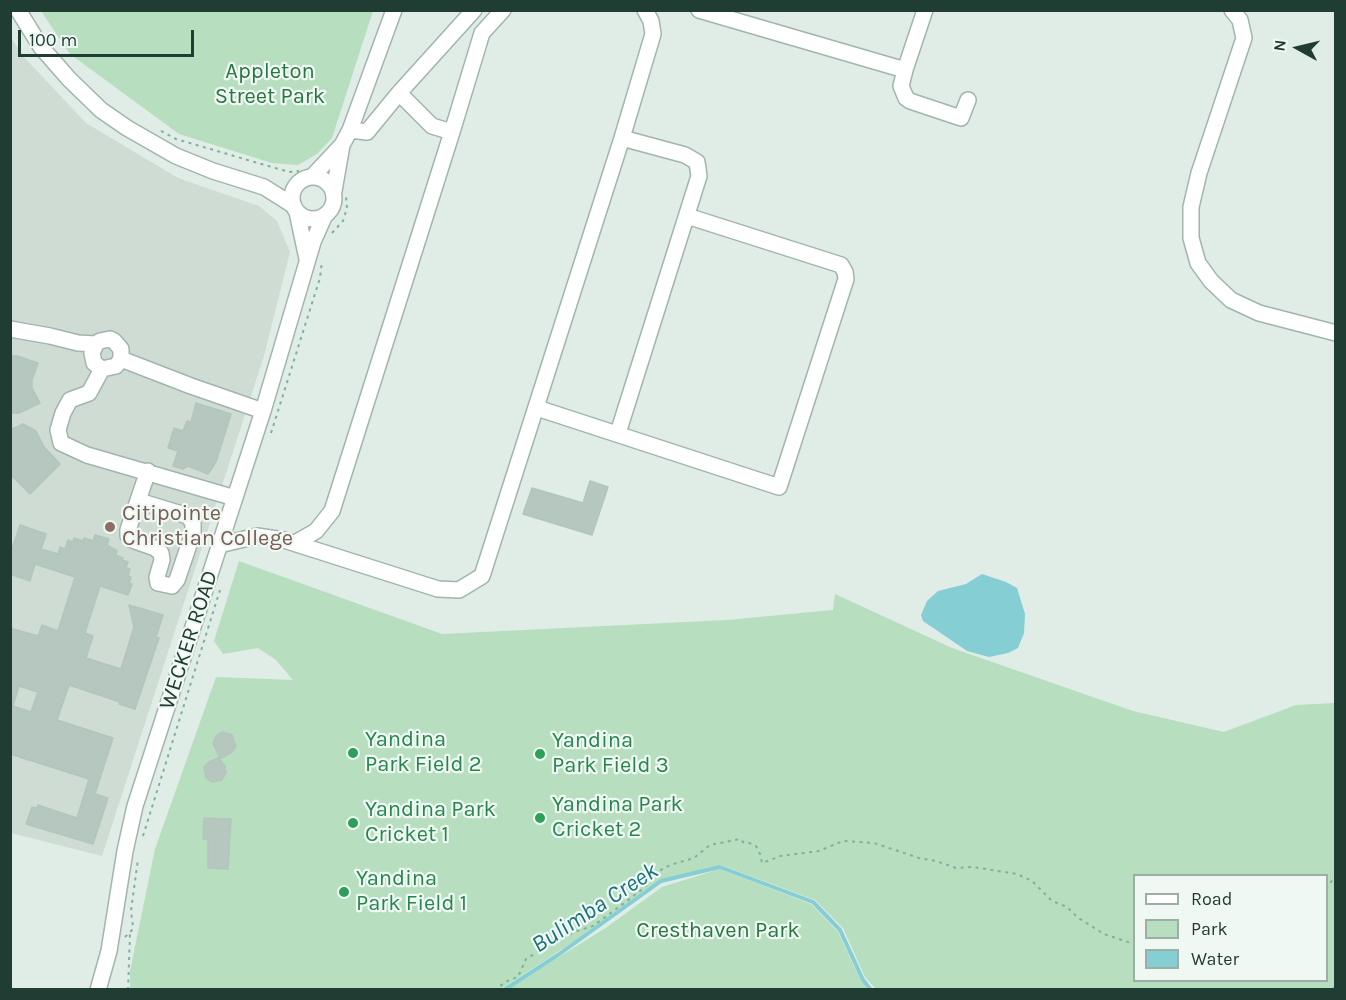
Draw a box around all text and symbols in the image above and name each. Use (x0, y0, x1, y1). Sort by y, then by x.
scale bar (21, 18, 196, 56)
north arrow (1268, 18, 1328, 78)
text: 100 m (29, 29, 77, 51)
text: N (1269, 38, 1290, 52)
park label: Appleton Street Park (215, 59, 325, 110)
place label: Citipointe Christian College (122, 501, 293, 552)
marker: Citipointe Christian College (103, 520, 117, 534)
street label: WECKER ROAD (154, 567, 224, 713)
place label: Yandina Park Field 2 (365, 727, 481, 778)
place label: Yandina Park Field 3 (552, 728, 669, 780)
marker: Yandina Park Field 2 (346, 746, 360, 760)
marker: Yandina Park Field 3 (533, 747, 547, 761)
place label: Yandina Park Cricket 2 (552, 792, 683, 843)
place label: Yandina Park Cricket 1 (365, 797, 496, 848)
marker: Yandina Park Cricket 2 (533, 811, 547, 825)
marker: Yandina Park Cricket 1 (346, 816, 360, 830)
water label: Bulimba Creek (526, 856, 664, 960)
place label: Yandina Park Field 1 (356, 866, 467, 918)
legend (1133, 874, 1328, 982)
marker: Yandina Park Field 1 (337, 885, 351, 899)
text: Road (1191, 888, 1232, 910)
park label: Cresthaven Park (636, 918, 800, 944)
text: Park (1191, 918, 1228, 940)
text: Water (1191, 948, 1239, 970)

